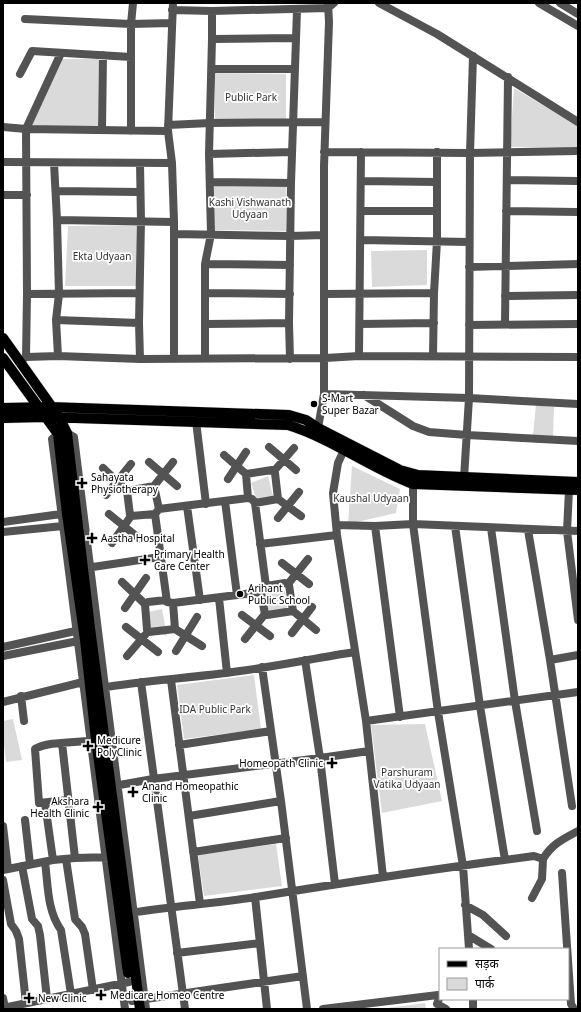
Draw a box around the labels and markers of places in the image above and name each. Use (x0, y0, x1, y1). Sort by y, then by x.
place label: S-Mart Super Bazar (322, 391, 379, 417)
marker: S-Mart Super Bazar (309, 399, 319, 409)
place label: Sahayata Physiotherapy (91, 470, 159, 496)
marker: Sahayata Physiotherapy (76, 477, 88, 489)
place label: Aastha Hospital (101, 531, 175, 545)
marker: Aastha Hospital (86, 532, 98, 544)
place label: Primary Health Care Center (154, 547, 225, 573)
marker: Primary Health Care Center (139, 554, 151, 566)
place label: Arihant Public School (248, 581, 310, 607)
marker: Arihant Public School (235, 589, 245, 599)
place label: Medicure PolyClinic (97, 733, 142, 759)
marker: Medicure PolyClinic (82, 740, 94, 752)
place label: Homeopath Clinic (239, 756, 323, 770)
marker: Homeopath Clinic (326, 757, 338, 769)
place label: Anand Homeopathic Clinic (142, 779, 239, 805)
marker: Anand Homeopathic Clinic (127, 786, 139, 798)
place label: Akshara Health Clinic (30, 794, 89, 820)
marker: Akshara Health Clinic (92, 801, 104, 813)
place label: Medicare Homeo Centre (110, 988, 225, 1002)
marker: Medicare Homeo Centre (95, 989, 107, 1001)
place label: New Clinic (38, 991, 87, 1005)
marker: New Clinic (23, 992, 35, 1004)

